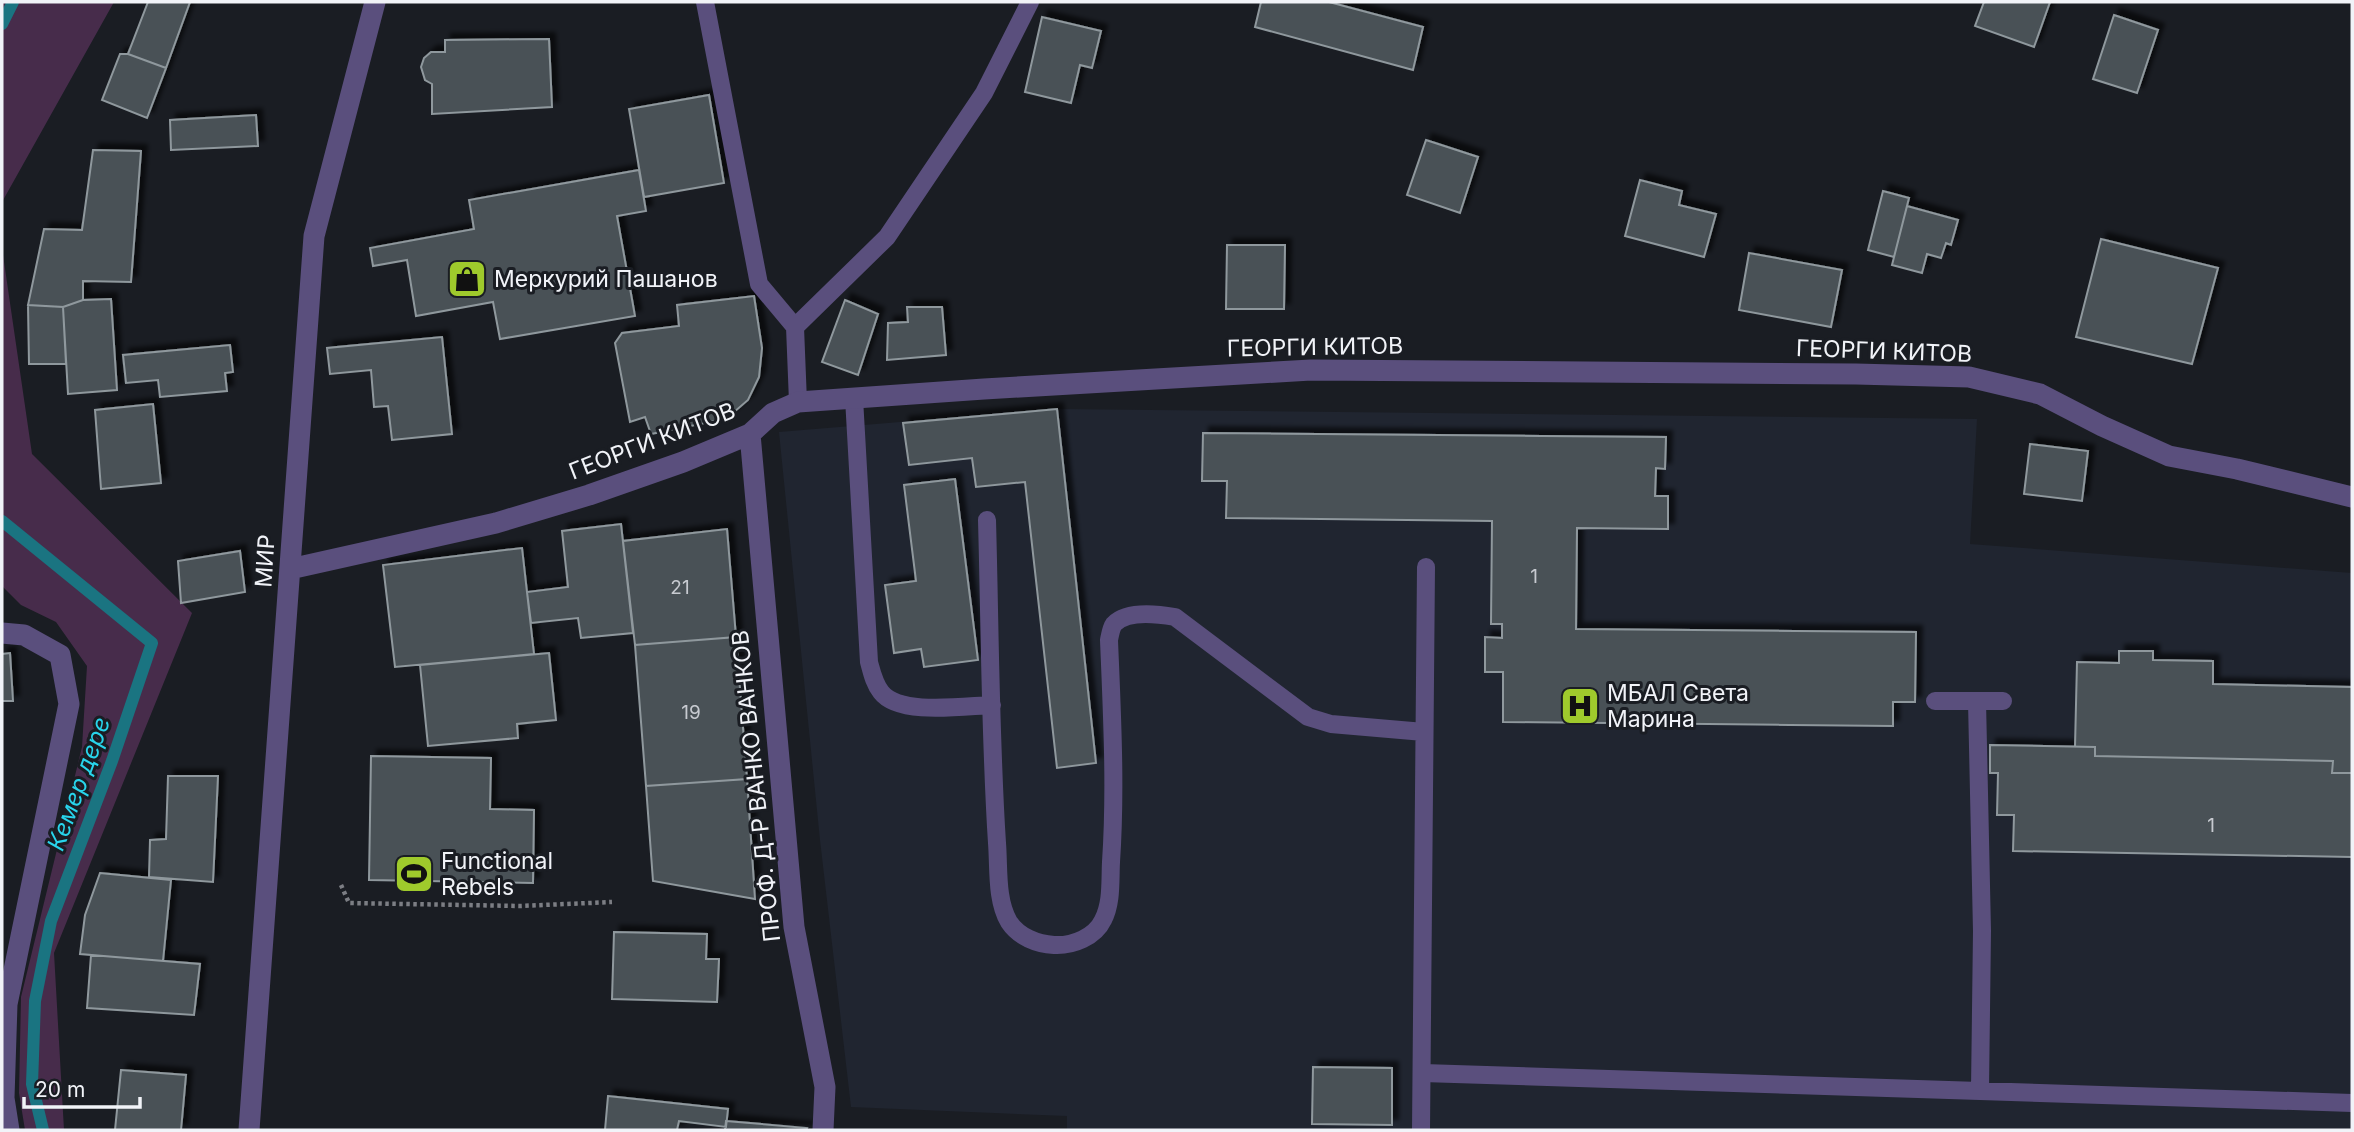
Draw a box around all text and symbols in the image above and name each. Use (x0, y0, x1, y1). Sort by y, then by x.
shop icon: Меркурий Пашанов (446, 258, 488, 300)
place label: Меркурий Пашанов (494, 265, 718, 293)
street label: ГЕОРГИ КИТОВ (1227, 331, 1403, 363)
street label: ГЕОРГИ КИТОВ (1796, 334, 1972, 368)
street label: ГЕОРГИ КИТОВ (565, 396, 739, 486)
street label: МИР (249, 534, 281, 588)
house number: 1 (1530, 565, 1538, 588)
house number: 21 (670, 576, 690, 599)
street label: ПРОФ. Д-Р ВАНКО ВАНКОВ (726, 629, 786, 943)
place label: МБАЛ Света Марина (1607, 679, 1749, 733)
hospital icon: МБАЛ Света Марина (1559, 685, 1601, 727)
house number: 19 (681, 701, 701, 724)
water label: Кемер дере (41, 713, 116, 855)
house number: 1 (2207, 814, 2215, 837)
place label: Functional Rebels (441, 847, 553, 901)
sports icon: Functional Rebels (393, 853, 435, 895)
scale bar (24, 1066, 140, 1110)
text: 20 m (35, 1077, 85, 1102)

